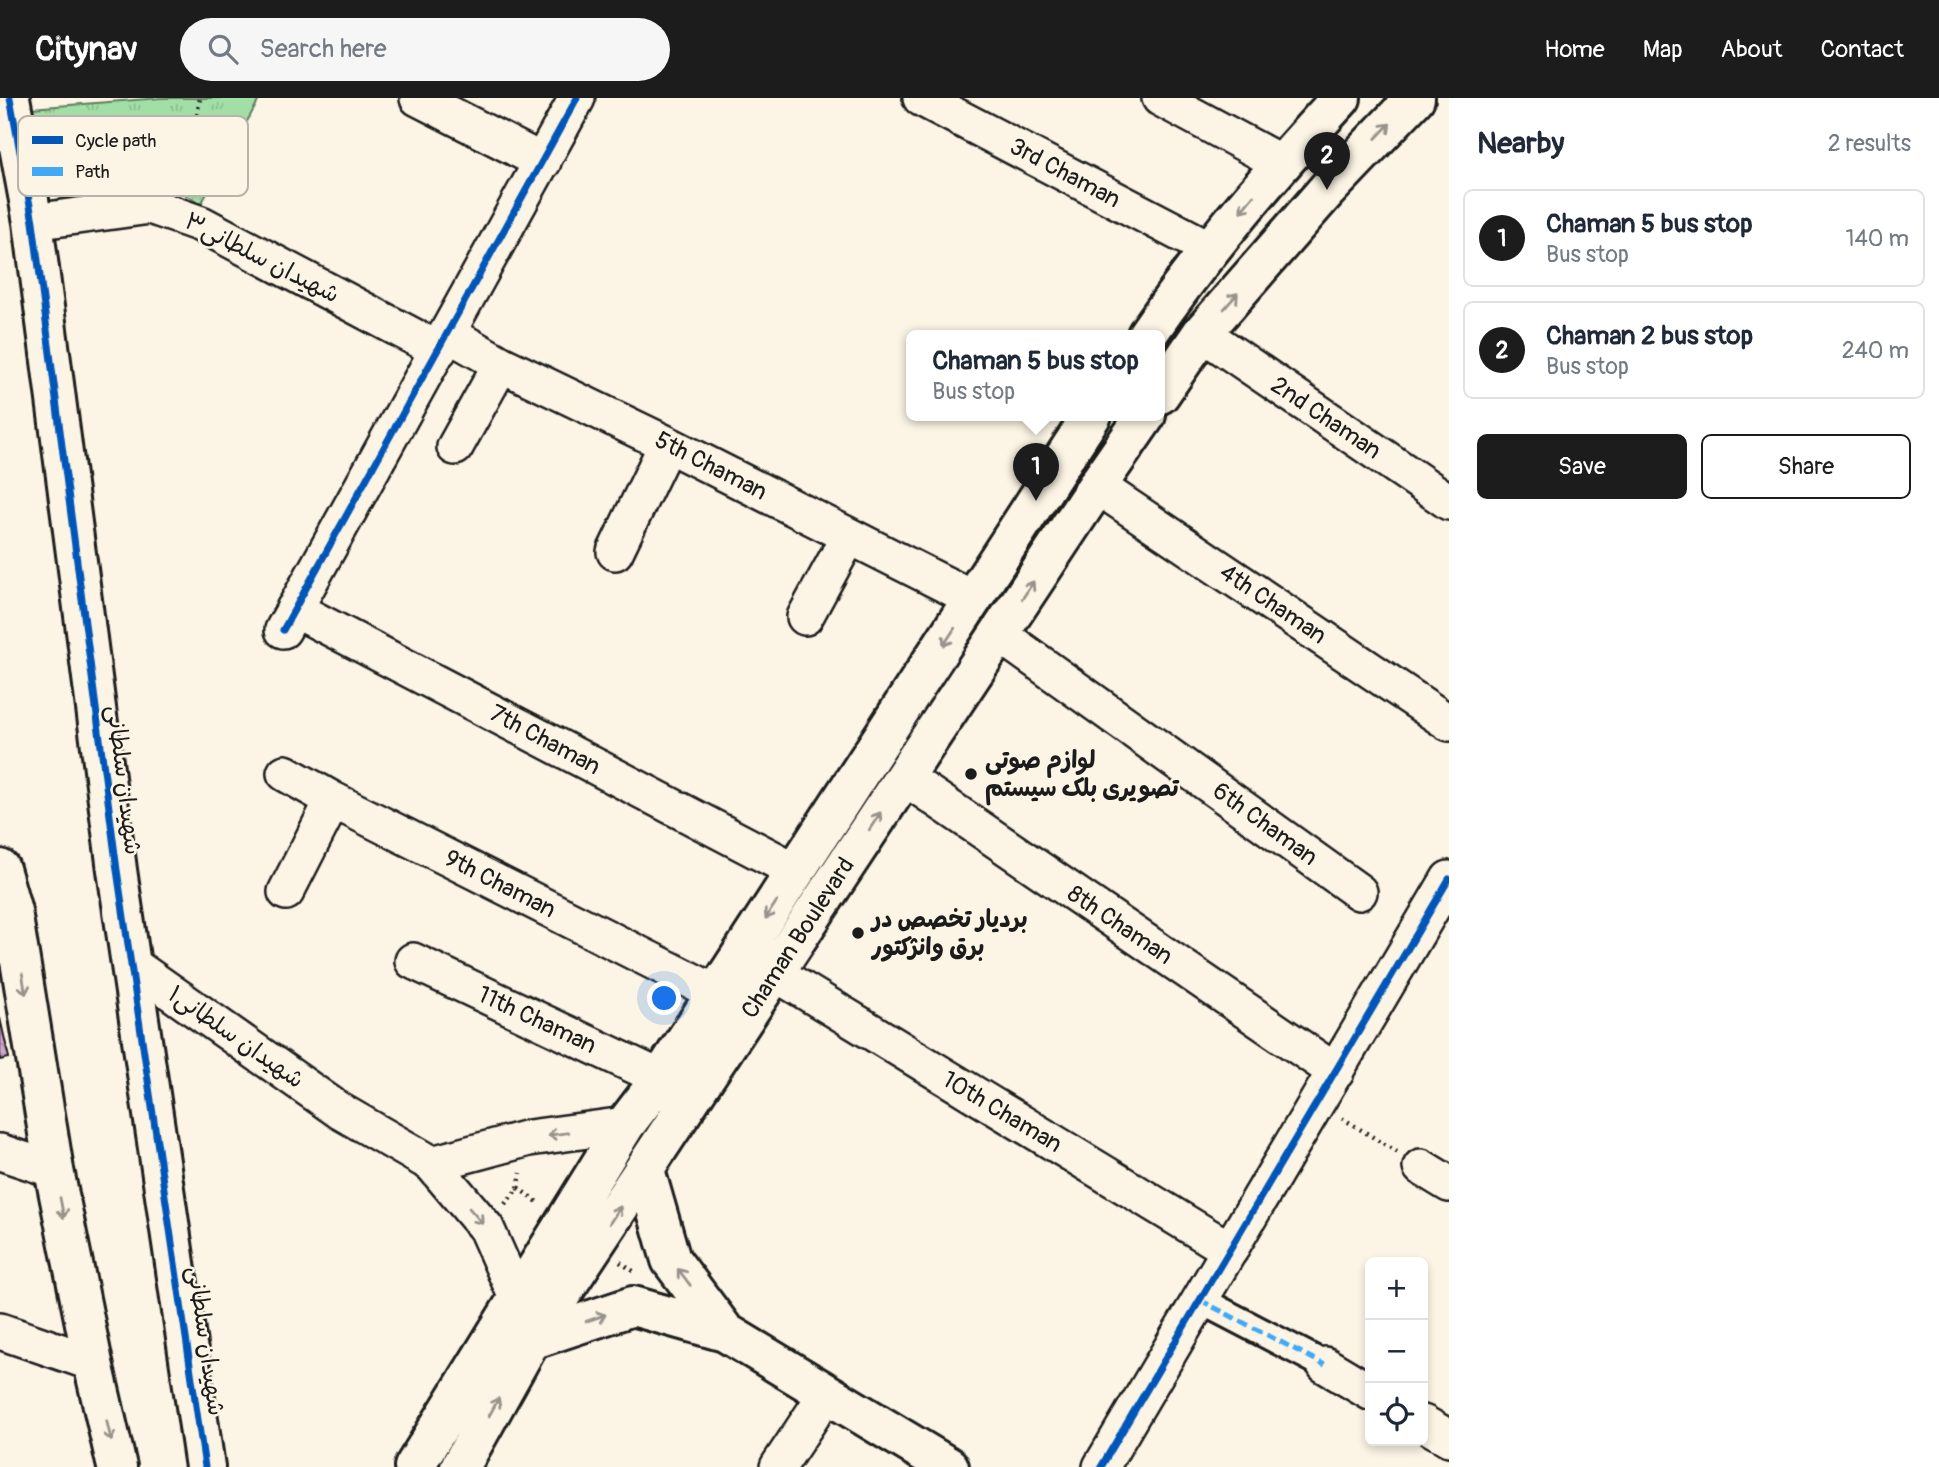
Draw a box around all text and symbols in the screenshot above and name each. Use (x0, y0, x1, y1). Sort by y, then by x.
search box (180, 18, 670, 81)
text: Citynav (35, 29, 138, 70)
icon: search (204, 30, 242, 68)
text: Search here (260, 33, 386, 65)
text: Home (1544, 35, 1605, 64)
text: Map (1643, 35, 1683, 64)
text: About (1721, 35, 1783, 64)
text: Contact (1821, 35, 1904, 64)
legend (18, 116, 248, 196)
one-way arrow (1374, 123, 1391, 140)
text: Nearby (1477, 125, 1564, 162)
text: Cycle path (75, 129, 156, 153)
text: 2 results (1828, 129, 1911, 158)
street label: 3rd Chaman (1005, 132, 1125, 214)
pin: 2 (1304, 132, 1350, 190)
text: Path (75, 160, 110, 184)
one-way arrow (1239, 195, 1255, 213)
street label: شهیدان سلطانی۳ (180, 206, 344, 310)
text: Chaman 5 bus stop (1546, 208, 1753, 240)
text: 1 (1498, 224, 1507, 253)
text: 140 m (1846, 224, 1909, 253)
text: Bus stop (1546, 240, 1629, 269)
one-way arrow (1223, 292, 1239, 310)
text: Chaman 2 bus stop (1546, 320, 1753, 352)
popup (906, 330, 1165, 421)
text: 2 (1496, 336, 1508, 365)
text: 240 m (1842, 336, 1909, 365)
text: Chaman 5 bus stop (932, 345, 1139, 377)
text: Bus stop (1546, 352, 1629, 381)
street label: 2nd Chaman (1265, 371, 1387, 465)
text: Bus stop (932, 377, 1015, 406)
street label: 5th Chaman (650, 425, 772, 507)
button: Save (1477, 434, 1687, 499)
button: Share (1701, 434, 1911, 499)
pin: 1 (1013, 443, 1059, 501)
street label: 4th Chaman (1214, 558, 1332, 650)
one-way arrow (1021, 581, 1035, 600)
one-way arrow (942, 627, 956, 646)
street label: 7th Chaman (485, 699, 605, 781)
street label: شهیدان سلطانی (100, 704, 148, 856)
place label: لوازم صوتی تصویری بلک سیستم (985, 746, 1180, 806)
marker: لوازم صوتی تصویری بلک سیستم (963, 766, 979, 782)
street label: 6th Chaman (1207, 776, 1323, 872)
one-way arrow (868, 812, 883, 831)
street label: 9th Chaman (439, 844, 561, 924)
street label: Chaman Boulevard (735, 852, 861, 1024)
street label: 8th Chaman (1062, 879, 1178, 971)
one-way arrow (763, 899, 777, 919)
place label: بردیار تخصص در برق وانژکتور (870, 905, 1028, 962)
marker: بردیار تخصص در برق وانژکتور (850, 925, 866, 941)
one-way arrow (18, 972, 31, 995)
street label: شهیدان سلطانی۱ (162, 979, 310, 1095)
street label: 11th Chaman (473, 980, 601, 1060)
your location (647, 981, 681, 1015)
street label: 10th Chaman (937, 1065, 1067, 1159)
one-way arrow (547, 1127, 570, 1140)
one-way arrow (56, 1196, 70, 1219)
one-way arrow (468, 1206, 484, 1224)
one-way arrow (608, 1206, 622, 1226)
map controls (1365, 1257, 1428, 1446)
button: + (1365, 1257, 1428, 1320)
street label: شهیدان سلطانی (181, 1264, 231, 1418)
one-way arrow (677, 1268, 691, 1287)
one-way arrow (585, 1311, 607, 1323)
button: − (1365, 1320, 1428, 1383)
button: locate (1365, 1383, 1428, 1446)
one-way arrow (487, 1398, 501, 1418)
one-way arrow (103, 1419, 116, 1442)

